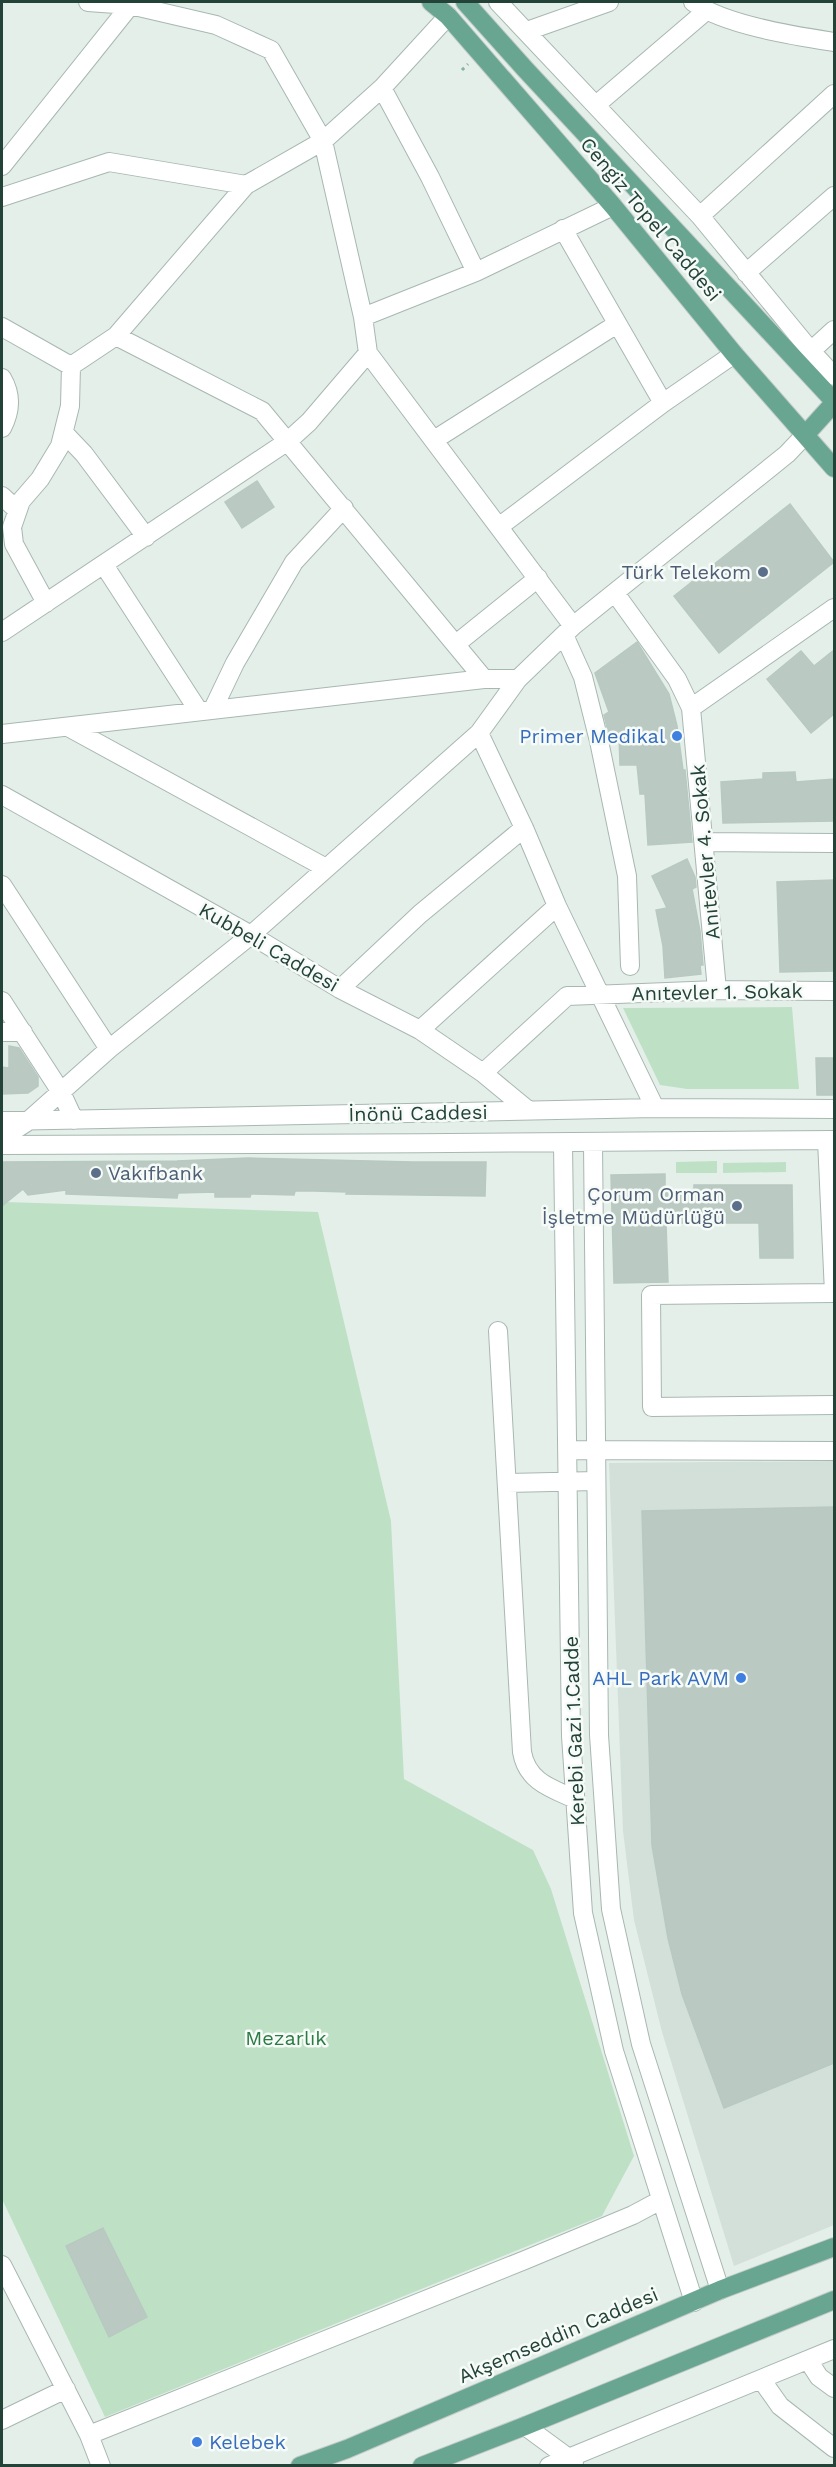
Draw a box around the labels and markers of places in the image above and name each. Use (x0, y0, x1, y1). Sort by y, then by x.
place label: Türk Telekom (621, 560, 751, 584)
marker: Türk Telekom (756, 565, 770, 579)
place label: Primer Medikal (519, 724, 665, 748)
marker: Primer Medikal (670, 729, 684, 743)
place label: Vakıfbank (108, 1161, 203, 1185)
marker: Vakıfbank (89, 1166, 103, 1180)
place label: Çorum Orman İşletme Müdürlüğü (542, 1182, 725, 1229)
marker: Çorum Orman İşletme Müdürlüğü (730, 1199, 744, 1213)
place label: AHL Park AVM (592, 1666, 729, 1690)
marker: AHL Park AVM (734, 1671, 748, 1685)
place label: Kelebek (209, 2430, 286, 2454)
marker: Kelebek (190, 2435, 204, 2449)

